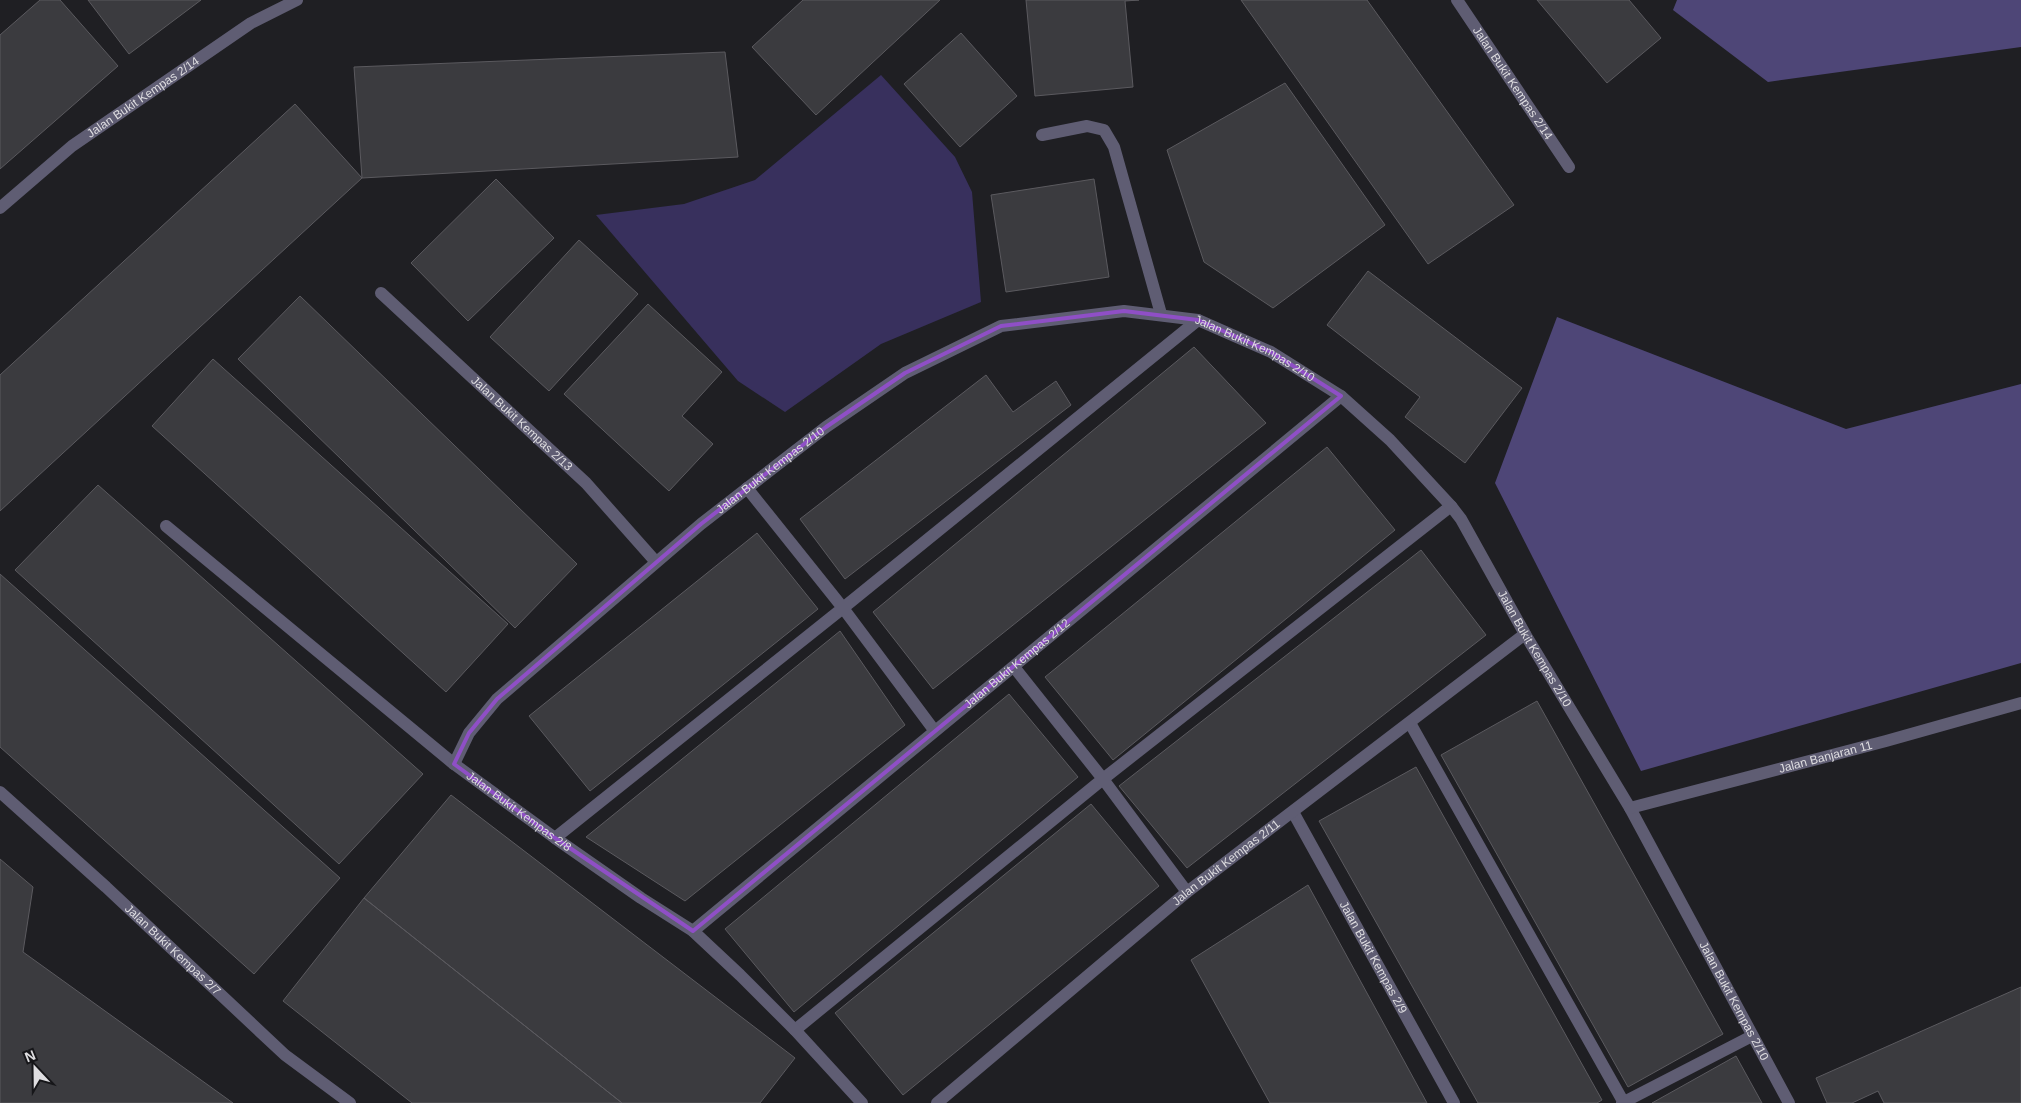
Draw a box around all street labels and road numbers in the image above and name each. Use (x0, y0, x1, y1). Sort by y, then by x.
street label: Jalan Bukit Kempas 2/14 (1470, 24, 1556, 142)
street label: Jalan Bukit Kempas 2/14 (84, 54, 202, 141)
street label: Jalan Bukit Kempas 2/10 (1194, 313, 1318, 385)
street label: Jalan Bukit Kempas 2/13 (468, 373, 576, 474)
street label: Jalan Bukit Kempas 2/10 (714, 424, 827, 516)
street label: Jalan Bukit Kempas 2/10 (1495, 588, 1574, 710)
street label: Jalan Bukit Kempas 2/12 (961, 616, 1073, 711)
street label: Jalan Banjaran 11 (1777, 738, 1874, 776)
street label: Jalan Bukit Kempas 2/8 (464, 769, 574, 854)
street label: Jalan Bukit Kempas 2/11 (1169, 817, 1283, 908)
street label: Jalan Bukit Kempas 2/9 (1337, 899, 1410, 1016)
street label: Jalan Bukit Kempas 2/7 (122, 901, 224, 998)
street label: Jalan Bukit Kempas 2/10 (1696, 939, 1772, 1063)

